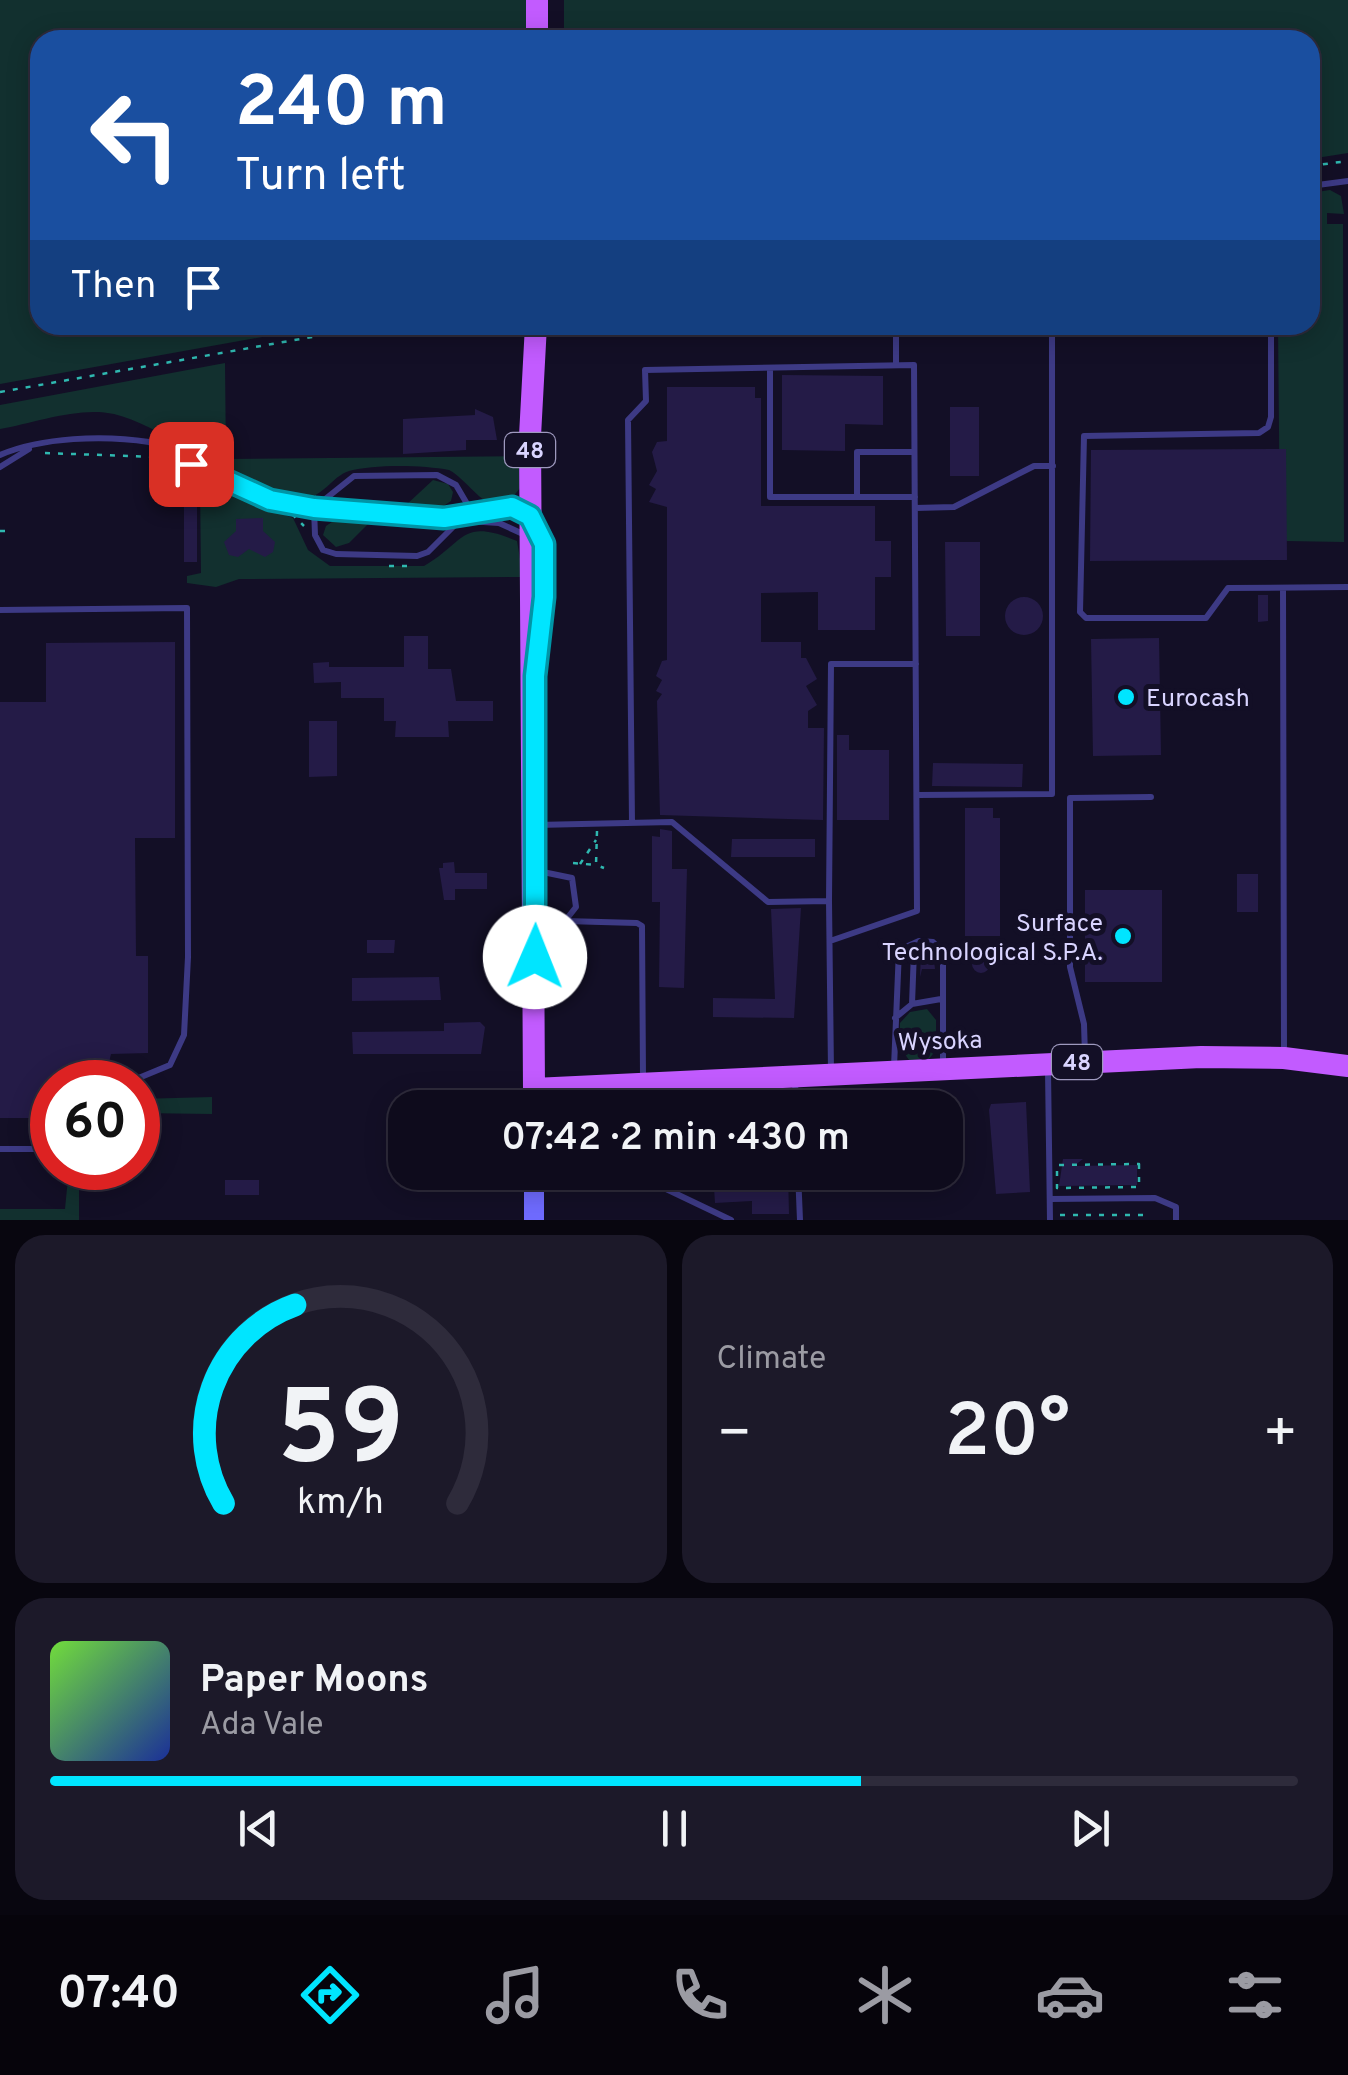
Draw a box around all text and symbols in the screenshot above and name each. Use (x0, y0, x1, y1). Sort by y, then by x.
text: 240 m (235, 62, 448, 151)
icon: left (70, 70, 200, 200)
text: Turn left (235, 149, 406, 206)
icon: arrive (176, 260, 231, 315)
text: Then (70, 263, 156, 312)
pin (149, 422, 234, 507)
road number: 48 (505, 433, 555, 467)
icon: arrive (164, 437, 219, 492)
place label: Eurocash (1146, 684, 1250, 716)
marker: Eurocash (1115, 686, 1137, 708)
position arrow (483, 905, 587, 1009)
place label: Surface Technological S.P.A. (881, 909, 1103, 970)
marker: Surface Technological S.P.A. (1112, 925, 1134, 947)
street label: Wysoka (897, 1026, 983, 1060)
road number: 48 (1052, 1045, 1102, 1079)
speed limit sign: 60 (30, 1060, 160, 1190)
text: 07:42 · 2 min · 430 m (501, 1115, 850, 1164)
text: Climate (717, 1340, 826, 1380)
text: 59 (277, 1369, 405, 1501)
text: 20° (944, 1388, 1070, 1483)
text: − (717, 1401, 752, 1471)
text: + (1263, 1401, 1298, 1471)
text: km/h (297, 1481, 384, 1527)
text: Paper Moons (200, 1657, 429, 1706)
text: Ada Vale (200, 1706, 324, 1746)
icon: previous (231, 1801, 286, 1856)
icon: pause (647, 1801, 702, 1856)
icon: next (1063, 1801, 1118, 1856)
icon: directions (295, 1960, 365, 2030)
icon: music (480, 1960, 550, 2030)
icon: phone (665, 1960, 735, 2030)
icon: climate (850, 1960, 920, 2030)
icon: car (1035, 1960, 1105, 2030)
icon: filters (1220, 1960, 1290, 2030)
text: 07:40 (58, 1967, 180, 2024)

